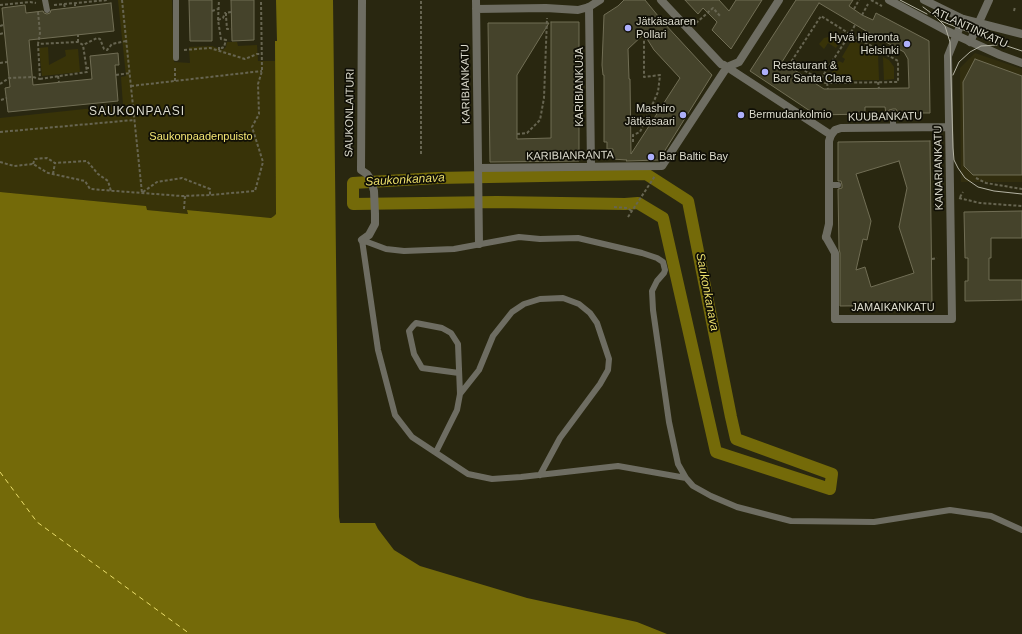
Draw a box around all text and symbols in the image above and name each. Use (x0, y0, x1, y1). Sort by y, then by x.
street label: ATLANTINKATU (931, 5, 1009, 51)
place label: Jätkäsaaren Pollari (636, 15, 696, 41)
marker: Jätkäsaaren Pollari (623, 23, 633, 33)
place label: Hyvä Hieronta Helsinki (829, 31, 899, 57)
marker: Hyvä Hieronta Helsinki (902, 39, 912, 49)
street label: KARIBIANKATU (459, 44, 473, 124)
street label: KARIBIANKUJA (573, 47, 587, 127)
place label: Restaurant & Bar Santa Clara (773, 59, 851, 85)
marker: Restaurant & Bar Santa Clara (760, 67, 770, 77)
street label: SAUKONLAITURI (343, 69, 357, 157)
place label: Mashiro Jätkäsaari (625, 102, 675, 128)
district label: SAUKONPAASI (89, 105, 185, 119)
place label: Bermudankolmio (749, 108, 832, 122)
marker: Mashiro Jätkäsaari (678, 110, 688, 120)
marker: Bermudankolmio (736, 110, 746, 120)
street label: KUUBANKATU (848, 110, 922, 124)
street label: KANARIANKATU (932, 126, 946, 210)
park label: Saukonpaadenpuisto (149, 130, 253, 144)
street label: KARIBIANRANTA (526, 149, 614, 163)
place label: Bar Baltic Bay (659, 150, 728, 164)
marker: Bar Baltic Bay (646, 152, 656, 162)
water label: Saukonkanava (365, 171, 445, 189)
water label: Saukonkanava (692, 252, 722, 332)
street label: JAMAIKANKATU (851, 301, 935, 315)

